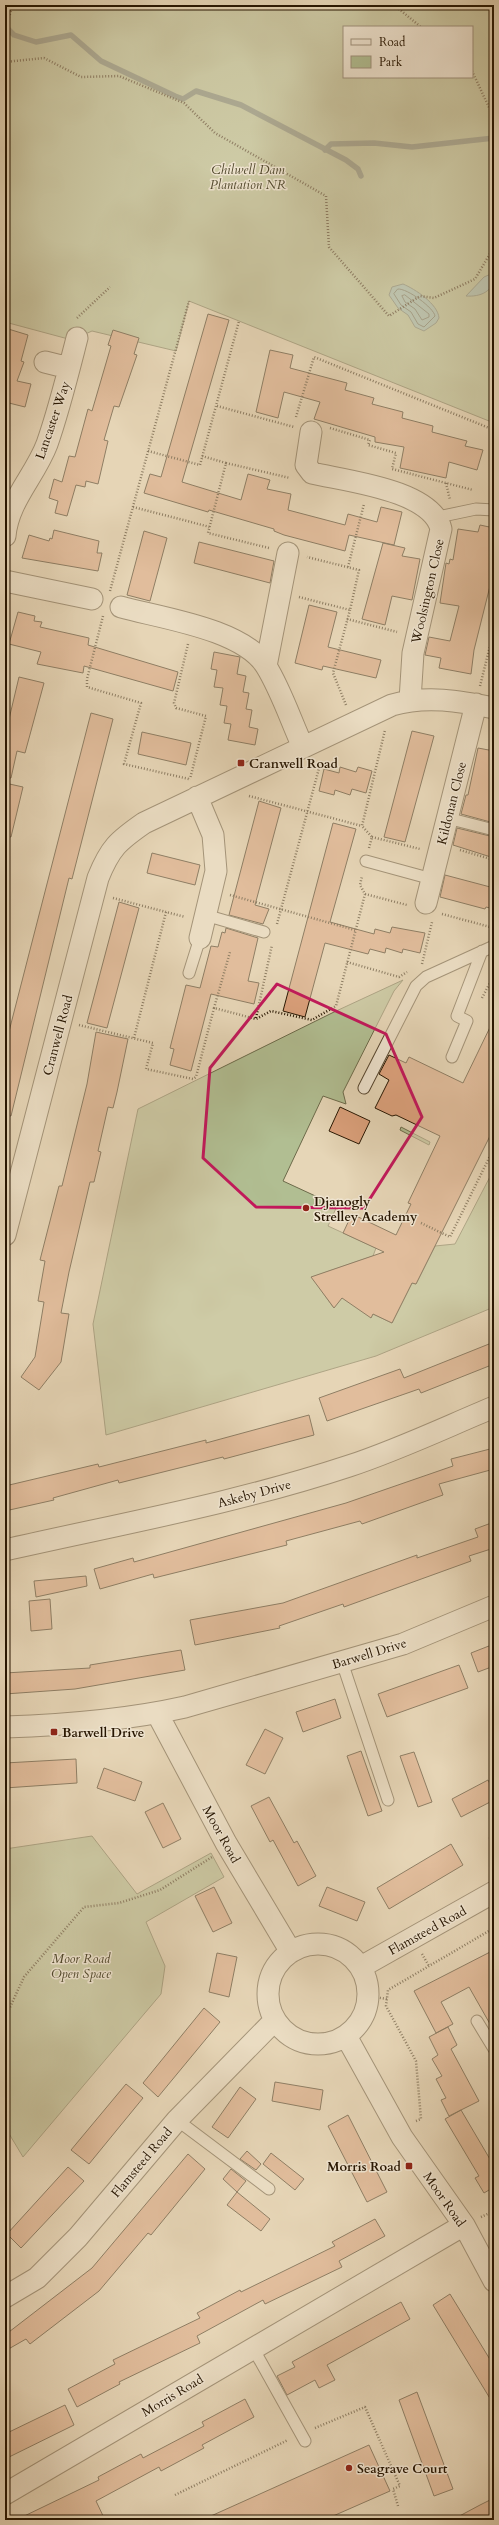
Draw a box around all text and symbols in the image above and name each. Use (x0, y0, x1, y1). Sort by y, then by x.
legend (343, 26, 473, 78)
text: Road (379, 34, 406, 50)
text: Park (379, 54, 403, 70)
park label: Chilwell Dam Plantation NR (210, 161, 287, 194)
street label: Lancaster Way (31, 379, 75, 462)
street label: Woolsington Close (407, 537, 449, 646)
place label: Cranwell Road (249, 755, 338, 773)
marker: Cranwell Road (236, 758, 246, 768)
street label: Kildonan Close (433, 760, 471, 847)
street label: Cranwell Road (39, 993, 77, 1078)
place label: Djanogly Strelley Academy (314, 1193, 418, 1226)
marker: Djanogly Strelley Academy (301, 1203, 311, 1213)
street label: Askeby Drive (216, 1476, 293, 1512)
street label: Barwell Drive (330, 1634, 409, 1674)
place label: Barwell Drive (62, 1724, 144, 1742)
marker: Barwell Drive (49, 1727, 59, 1737)
street label: Moor Road (198, 1803, 244, 1867)
street label: Flamsteed Road (385, 1902, 470, 1960)
park label: Moor Road Open Space (51, 1950, 112, 1983)
street label: Flamsteed Road (107, 2124, 177, 2202)
place label: Morris Road (327, 2158, 402, 2176)
marker: Morris Road (404, 2161, 414, 2171)
street label: Moor Road (419, 2169, 470, 2231)
street label: Morris Road (138, 2370, 207, 2421)
place label: Seagrave Court (357, 2460, 448, 2478)
marker: Seagrave Court (344, 2463, 354, 2473)

